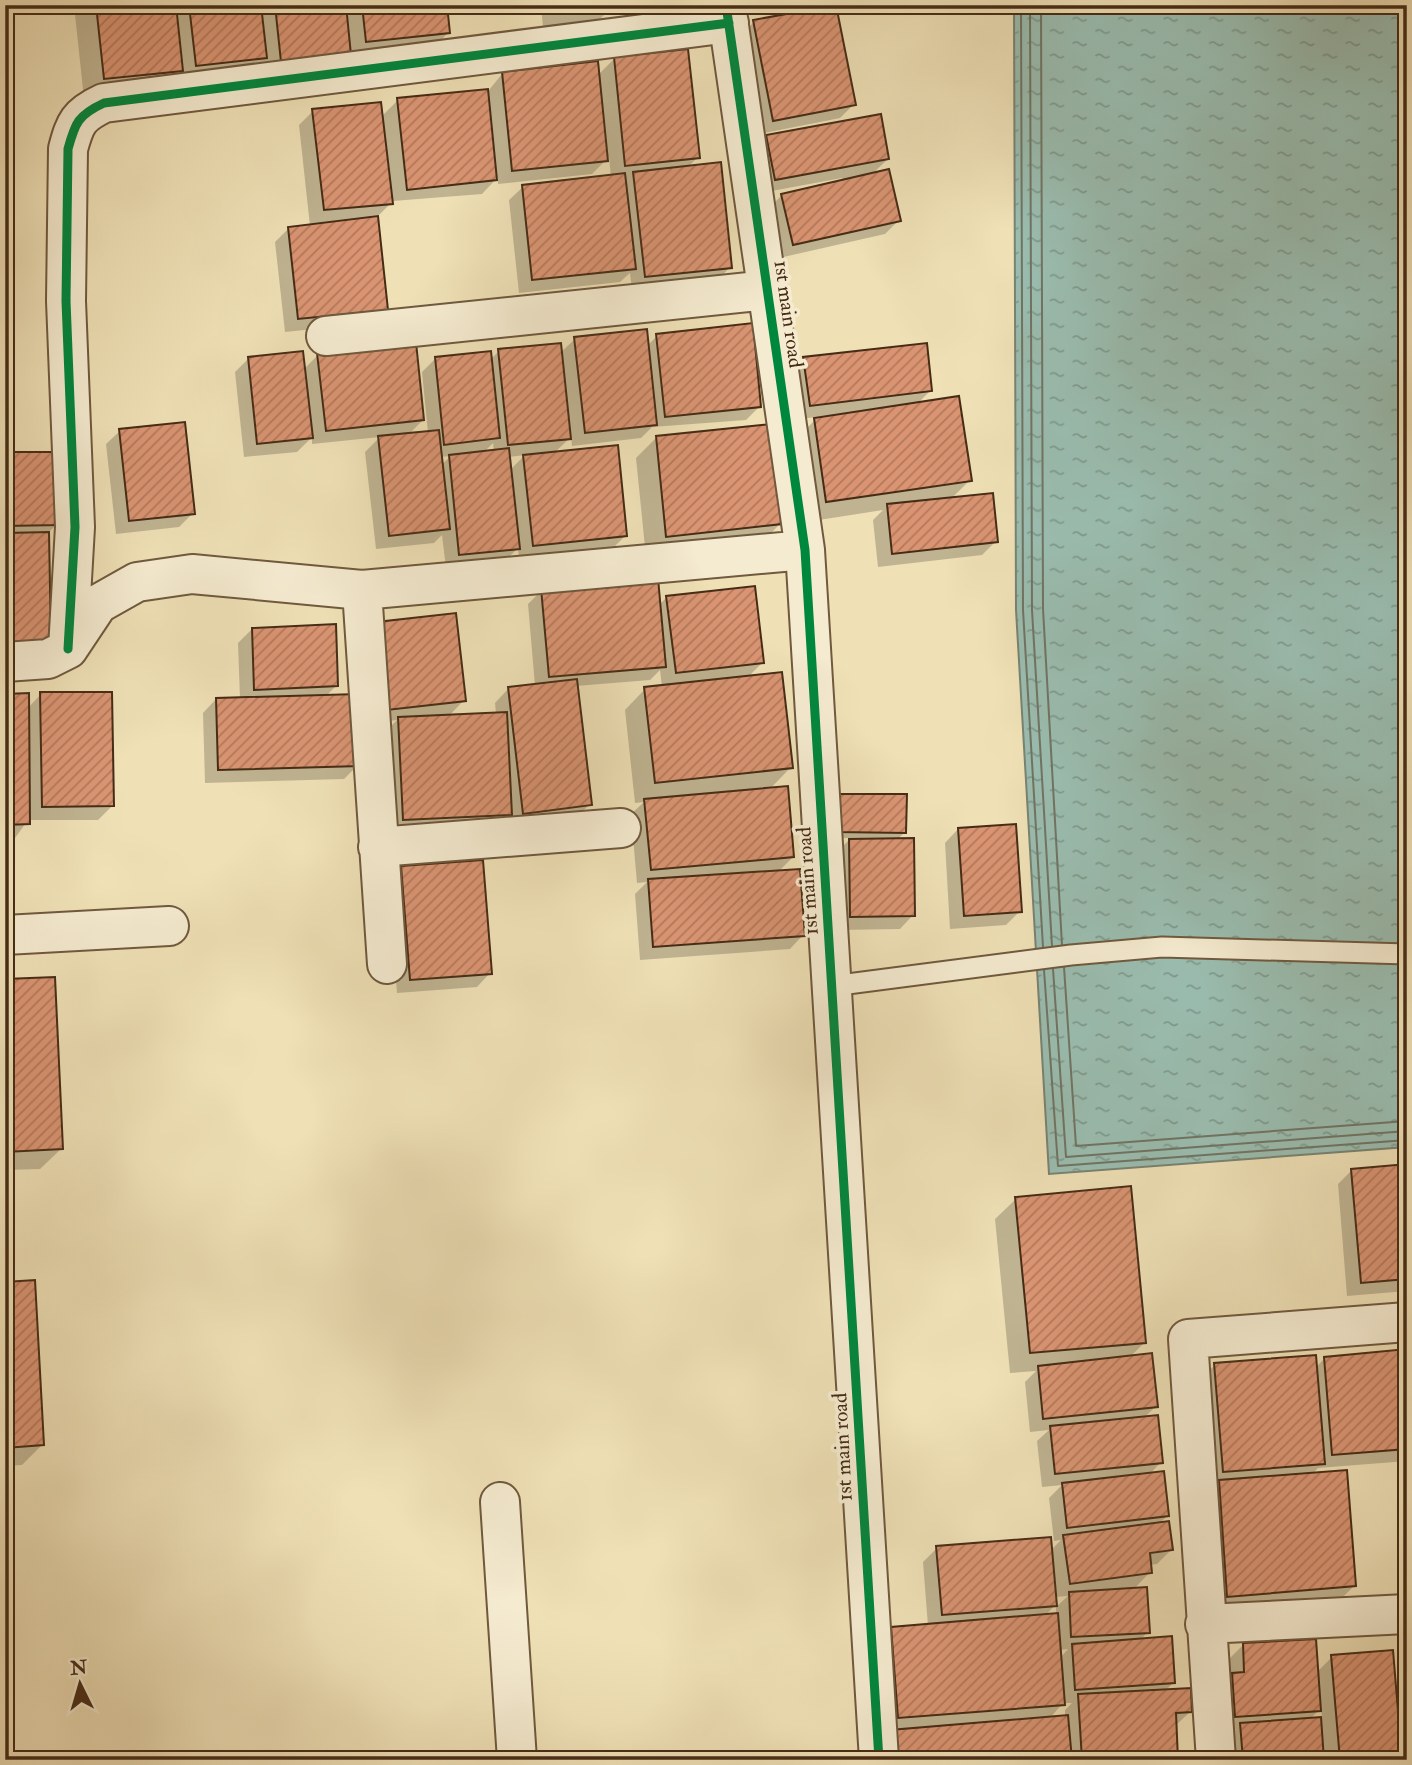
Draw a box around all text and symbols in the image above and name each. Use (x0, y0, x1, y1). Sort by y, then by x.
street label: 1st main road (768, 258, 810, 370)
street label: 1st main road (790, 825, 825, 936)
street label: 1st main road (826, 1391, 859, 1502)
north arrow (46, 1650, 116, 1720)
text: N (68, 1655, 89, 1681)

